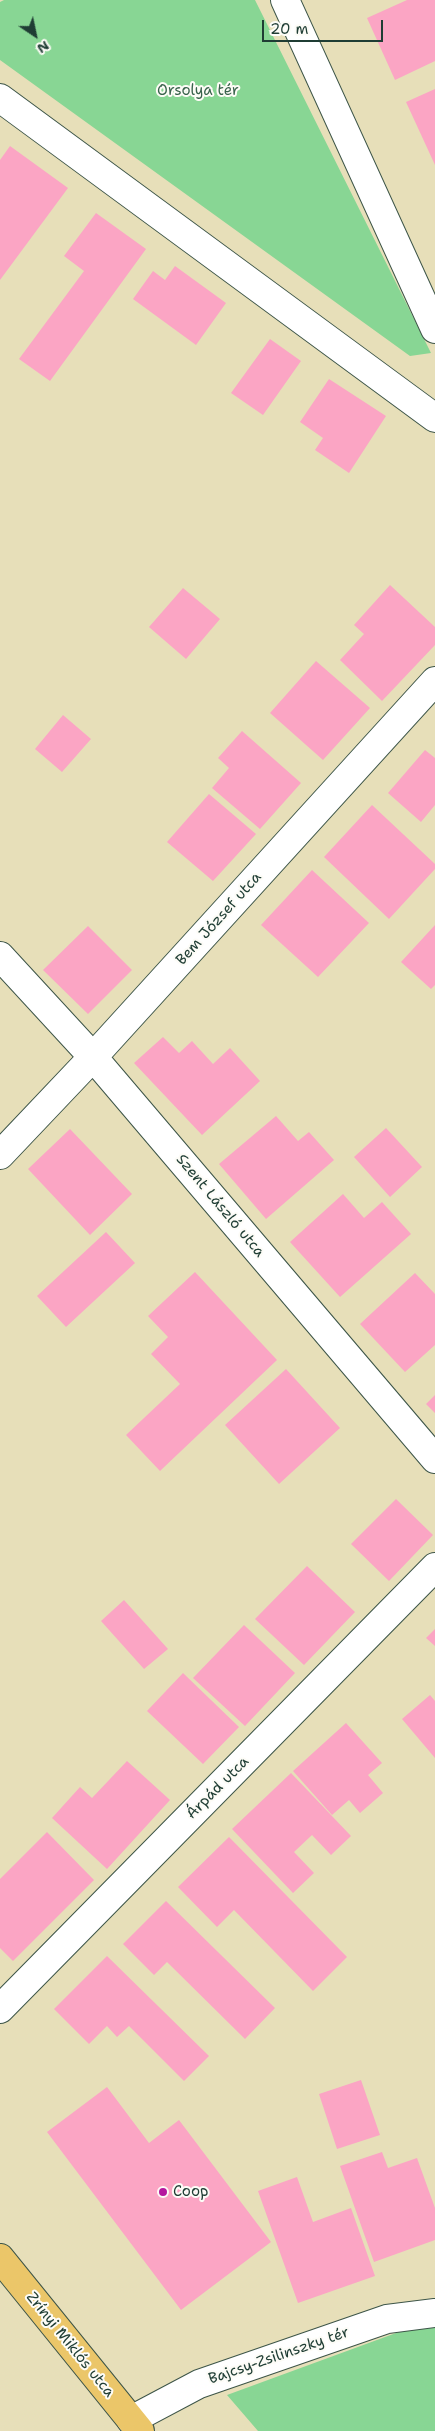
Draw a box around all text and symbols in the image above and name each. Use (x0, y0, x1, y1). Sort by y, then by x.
north arrow (10, 10, 60, 60)
scale bar (265, 10, 386, 42)
text: 20 m (270, 19, 309, 39)
text: N (34, 37, 53, 58)
park label: Orsolya tér (157, 82, 239, 100)
street label: Bem József utca (173, 869, 265, 969)
street label: Szent László utca (172, 1151, 268, 1261)
street label: Árpád utca (183, 1753, 253, 1823)
place label: Coop (173, 2183, 208, 2201)
marker: Coop (157, 2186, 169, 2198)
street label: Zrínyi Miklós utca (22, 2289, 118, 2401)
street label: Bajcsy-Zsilinszky tér (206, 2323, 352, 2389)

